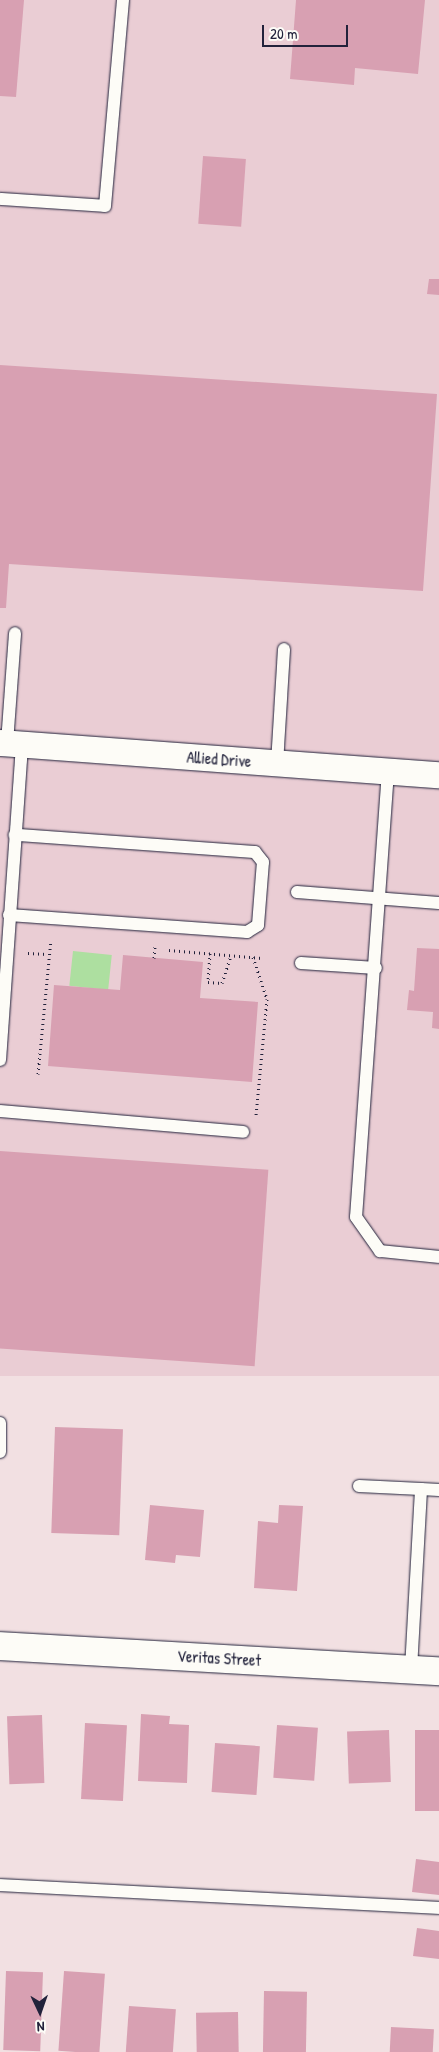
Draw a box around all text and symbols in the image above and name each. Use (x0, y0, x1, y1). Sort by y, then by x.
scale bar (264, 15, 350, 47)
text: 20 m (270, 23, 297, 44)
street label: Allied Drive (186, 747, 252, 771)
street label: Veritas Street (177, 1646, 261, 1670)
north arrow (15, 1987, 65, 2037)
text: N (37, 2018, 45, 2037)

